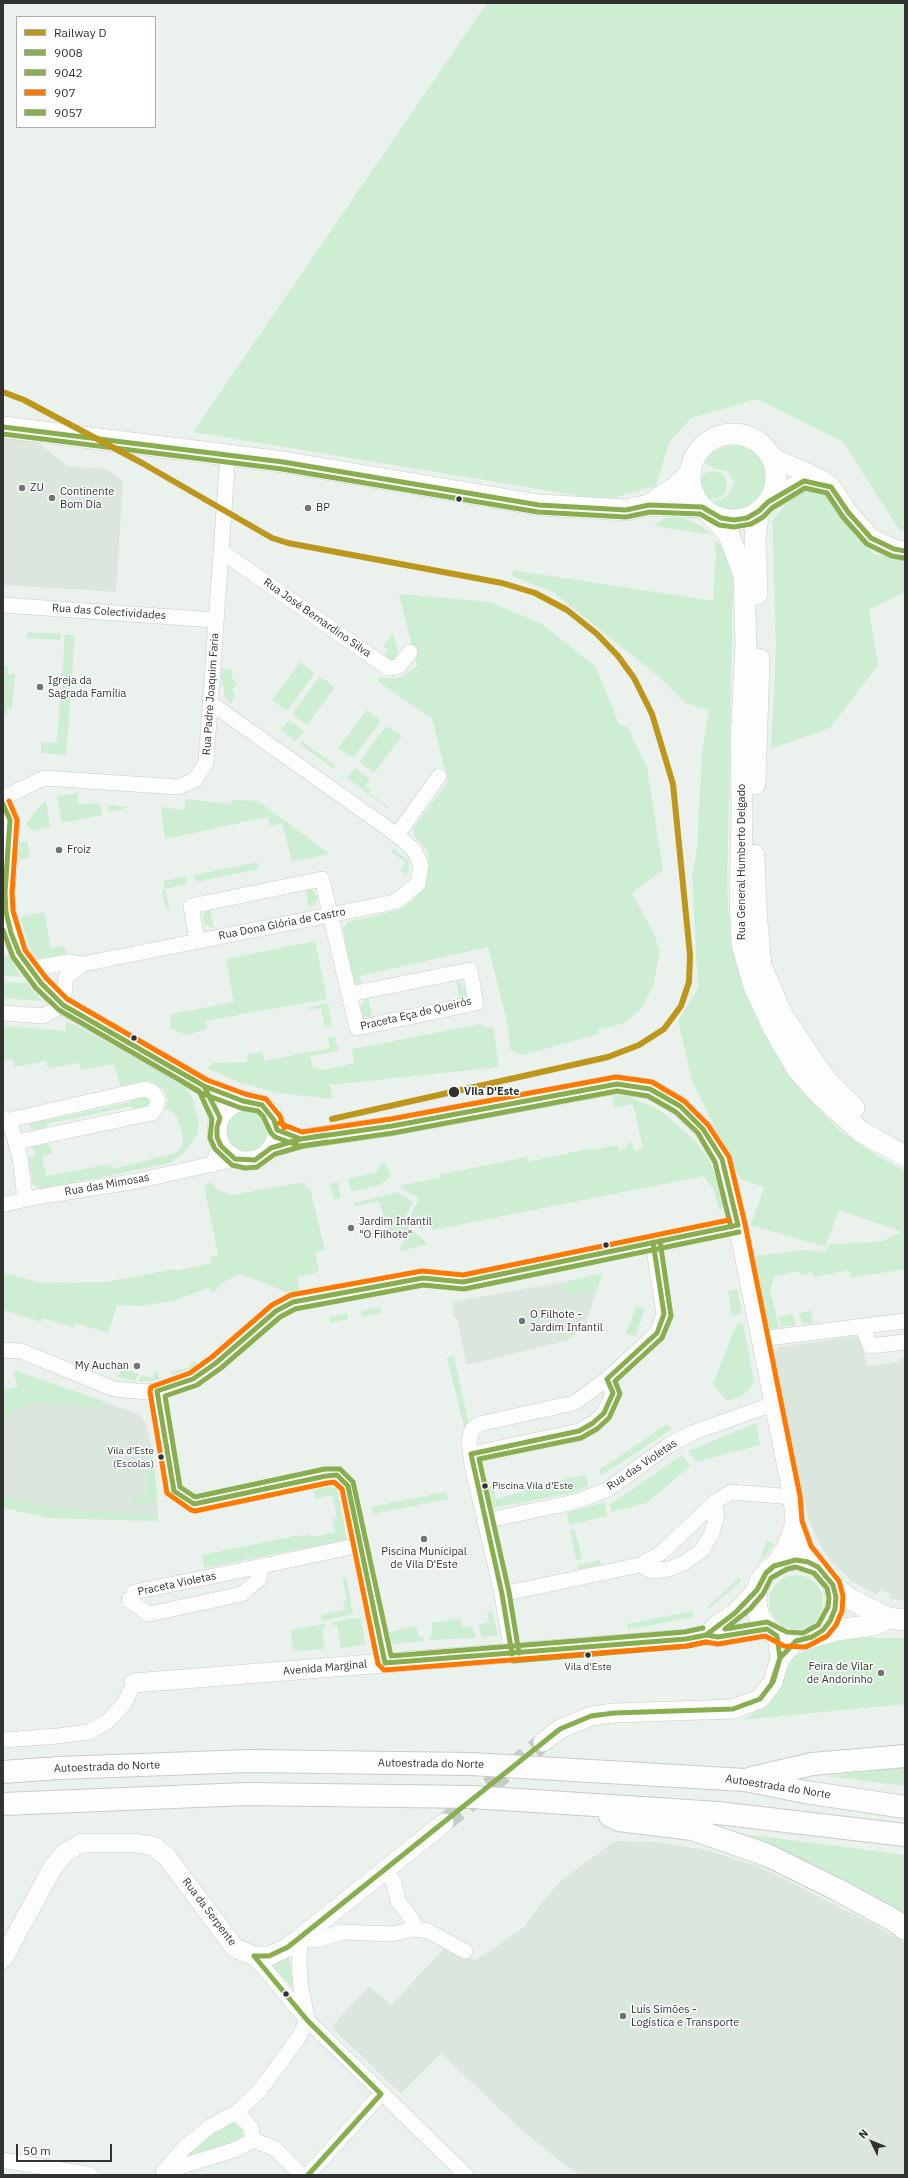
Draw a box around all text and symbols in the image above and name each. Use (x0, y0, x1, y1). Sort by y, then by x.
legend (16, 16, 156, 128)
text: Railway D (54, 25, 107, 40)
text: 9008 (54, 45, 83, 60)
text: 9042 (54, 65, 83, 80)
text: 907 (54, 85, 76, 100)
text: 9057 (54, 105, 83, 120)
place label: ZU (30, 481, 44, 495)
marker: ZU (17, 483, 27, 493)
place label: Continente Bom Dia (60, 485, 114, 511)
marker: Continente Bom Dia (47, 493, 57, 503)
unlabelled marker (454, 494, 464, 504)
place label: BP (316, 501, 330, 515)
marker: BP (303, 503, 313, 513)
street label: Rua José Bernardino Silva (261, 576, 373, 660)
street label: Rua das Colectividades (52, 601, 166, 623)
street label: Rua Padre Joaquim Faria (200, 632, 222, 756)
place label: Igreja da Sagrada Família (48, 674, 126, 700)
marker: Igreja da Sagrada Família (35, 682, 45, 692)
street label: Rua General Humberto Delgado (735, 784, 749, 940)
place label: Froiz (67, 843, 91, 857)
marker: Froiz (54, 845, 64, 855)
street label: Rua Dona Glória de Castro (217, 905, 347, 943)
street label: Praceta Eça de Queirós (359, 995, 473, 1033)
unlabelled marker (129, 1033, 139, 1043)
marker: Vila D'Este (447, 1085, 461, 1099)
place label: Vila D'Este (464, 1085, 519, 1099)
street label: Rua das Mimosas (64, 1171, 150, 1199)
place label: Jardim Infantil "O Filhote" (359, 1215, 432, 1241)
marker: Jardim Infantil "O Filhote" (346, 1223, 356, 1233)
unlabelled marker (601, 1240, 611, 1250)
place label: O Filhote - Jardim Infantil (530, 1308, 603, 1334)
marker: O Filhote - Jardim Infantil (517, 1316, 527, 1326)
place label: My Auchan (75, 1359, 129, 1373)
marker: My Auchan (132, 1361, 142, 1371)
street label: Rua das Violetas (604, 1437, 680, 1493)
place label: Vila d'Este (Escolas) (107, 1445, 154, 1468)
marker: Vila d'Este (Escolas) (156, 1452, 166, 1462)
place label: Piscina Vila d'Este (492, 1480, 573, 1492)
marker: Piscina Vila d'Este (480, 1481, 490, 1491)
marker: Piscina Municipal de Vila D'Este (419, 1534, 429, 1544)
place label: Piscina Municipal de Vila D'Este (381, 1545, 467, 1571)
street label: Praceta Violetas (137, 1569, 217, 1599)
marker: Vila d'Este (583, 1650, 593, 1660)
street label: Avenida Marginal (282, 1658, 368, 1678)
place label: Feira de Vilar de Andorinho (807, 1660, 873, 1686)
place label: Vila d'Este (565, 1661, 611, 1673)
marker: Feira de Vilar de Andorinho (876, 1668, 886, 1678)
street label: Autoestrada do Norte (378, 1756, 484, 1772)
street label: Autoestrada do Norte (54, 1759, 160, 1775)
street label: Autoestrada do Norte (725, 1772, 831, 1802)
street label: Rua da Serpente (179, 1875, 239, 1949)
unlabelled marker (281, 1989, 291, 1999)
place label: Luís Simões - Logística e Transporte (631, 2003, 739, 2029)
marker: Luís Simões - Logística e Transporte (618, 2011, 628, 2021)
north arrow (852, 2122, 892, 2162)
text: N (855, 2126, 871, 2142)
scale bar (18, 2136, 114, 2162)
text: 50 m (23, 2143, 51, 2158)

